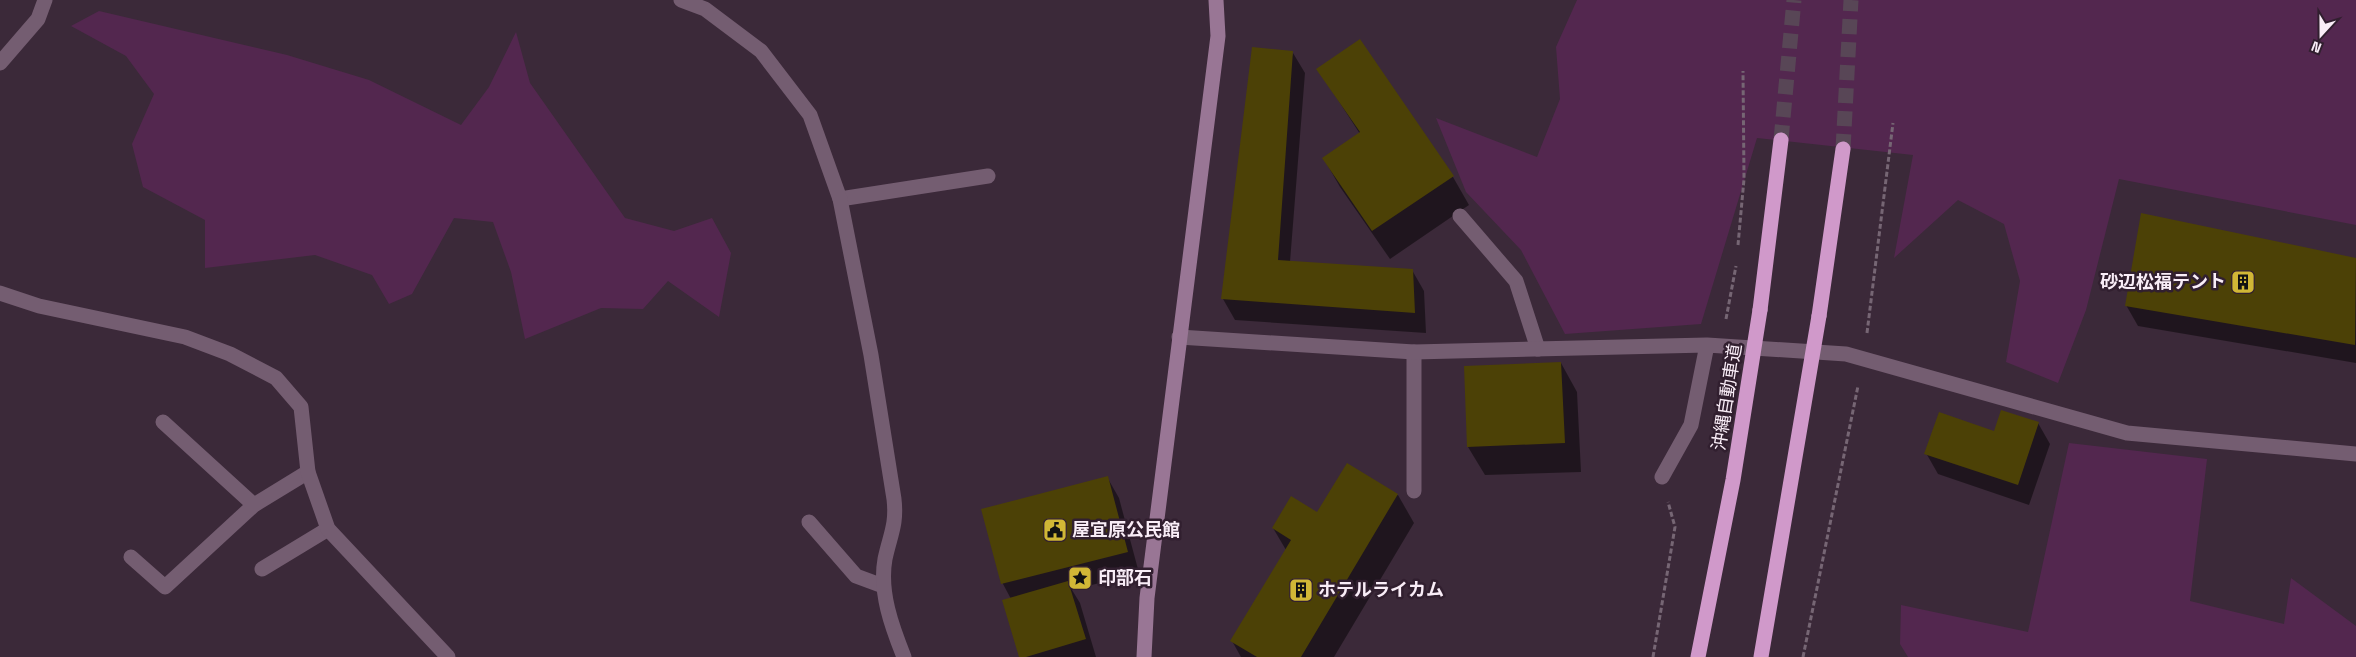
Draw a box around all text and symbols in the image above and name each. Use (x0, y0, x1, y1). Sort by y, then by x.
north arrow (2296, 10, 2346, 60)
text: N (2309, 37, 2324, 57)
building icon: 砂辺松福テント (2230, 269, 2256, 295)
place label: 砂辺松福テント (2100, 270, 2226, 293)
street label: 沖縄自動車道 (1707, 342, 1746, 452)
public building icon: 屋宜原公民館 (1042, 517, 1068, 543)
place label: 屋宜原公民館 (1072, 518, 1180, 541)
place icon: 印部石 (1067, 565, 1093, 591)
place label: 印部石 (1098, 566, 1152, 589)
building icon: ホテルライカム (1288, 577, 1314, 603)
place label: ホテルライカム (1318, 578, 1444, 601)

